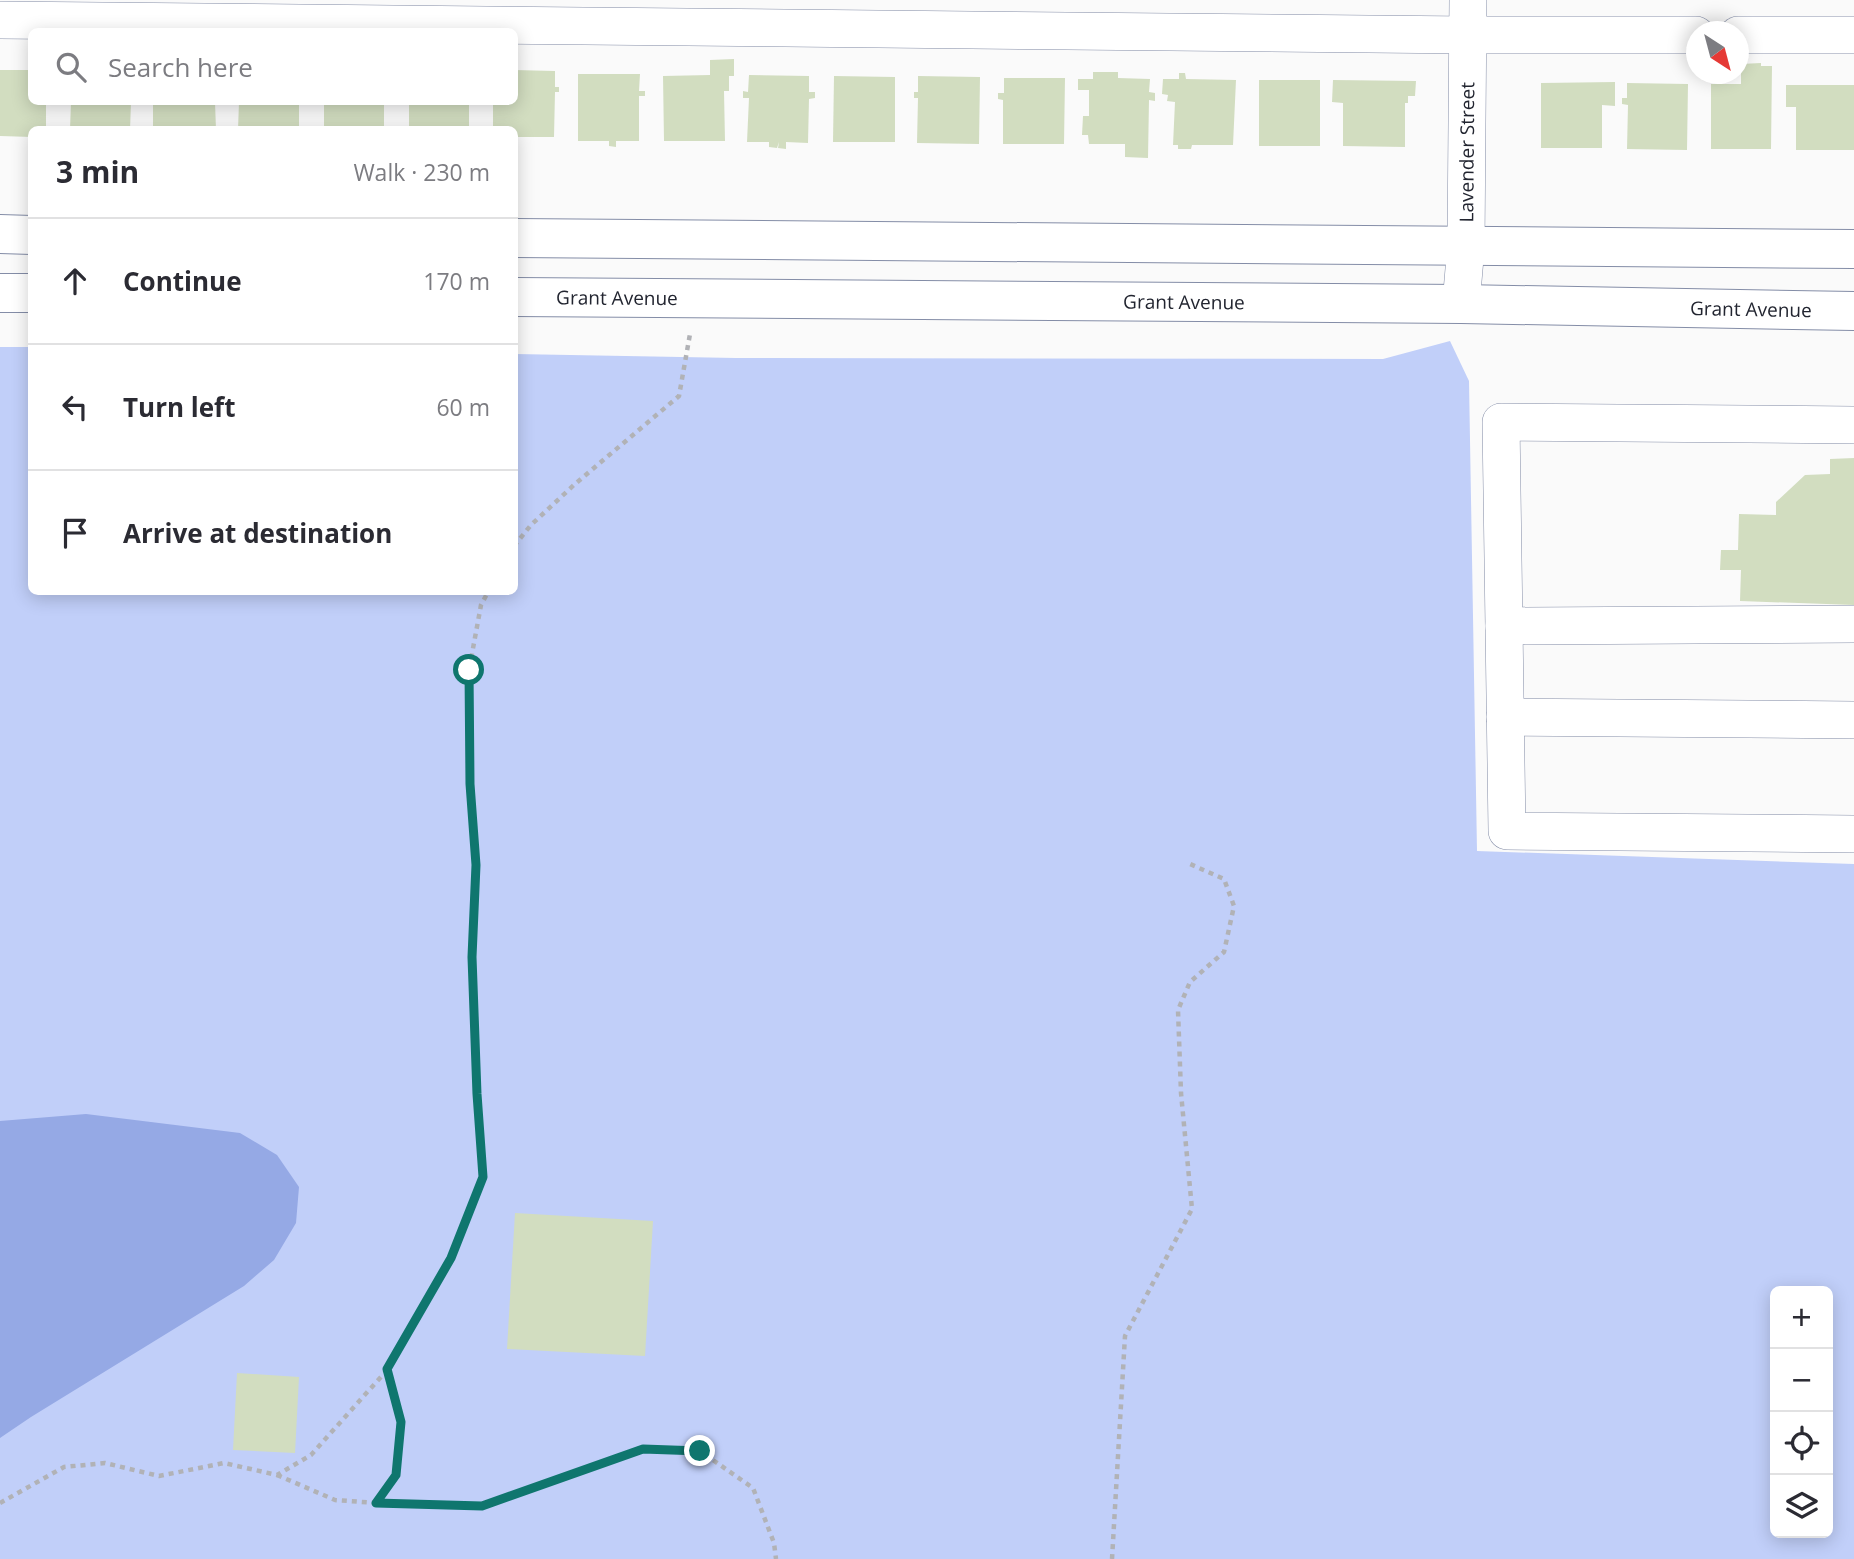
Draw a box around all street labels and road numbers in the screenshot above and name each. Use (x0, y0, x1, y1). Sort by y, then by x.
street label: Lavender Street (1453, 82, 1480, 223)
street label: Grant Avenue (556, 284, 678, 311)
street label: Grant Avenue (1123, 289, 1245, 315)
street label: Grant Avenue (1690, 295, 1812, 323)

